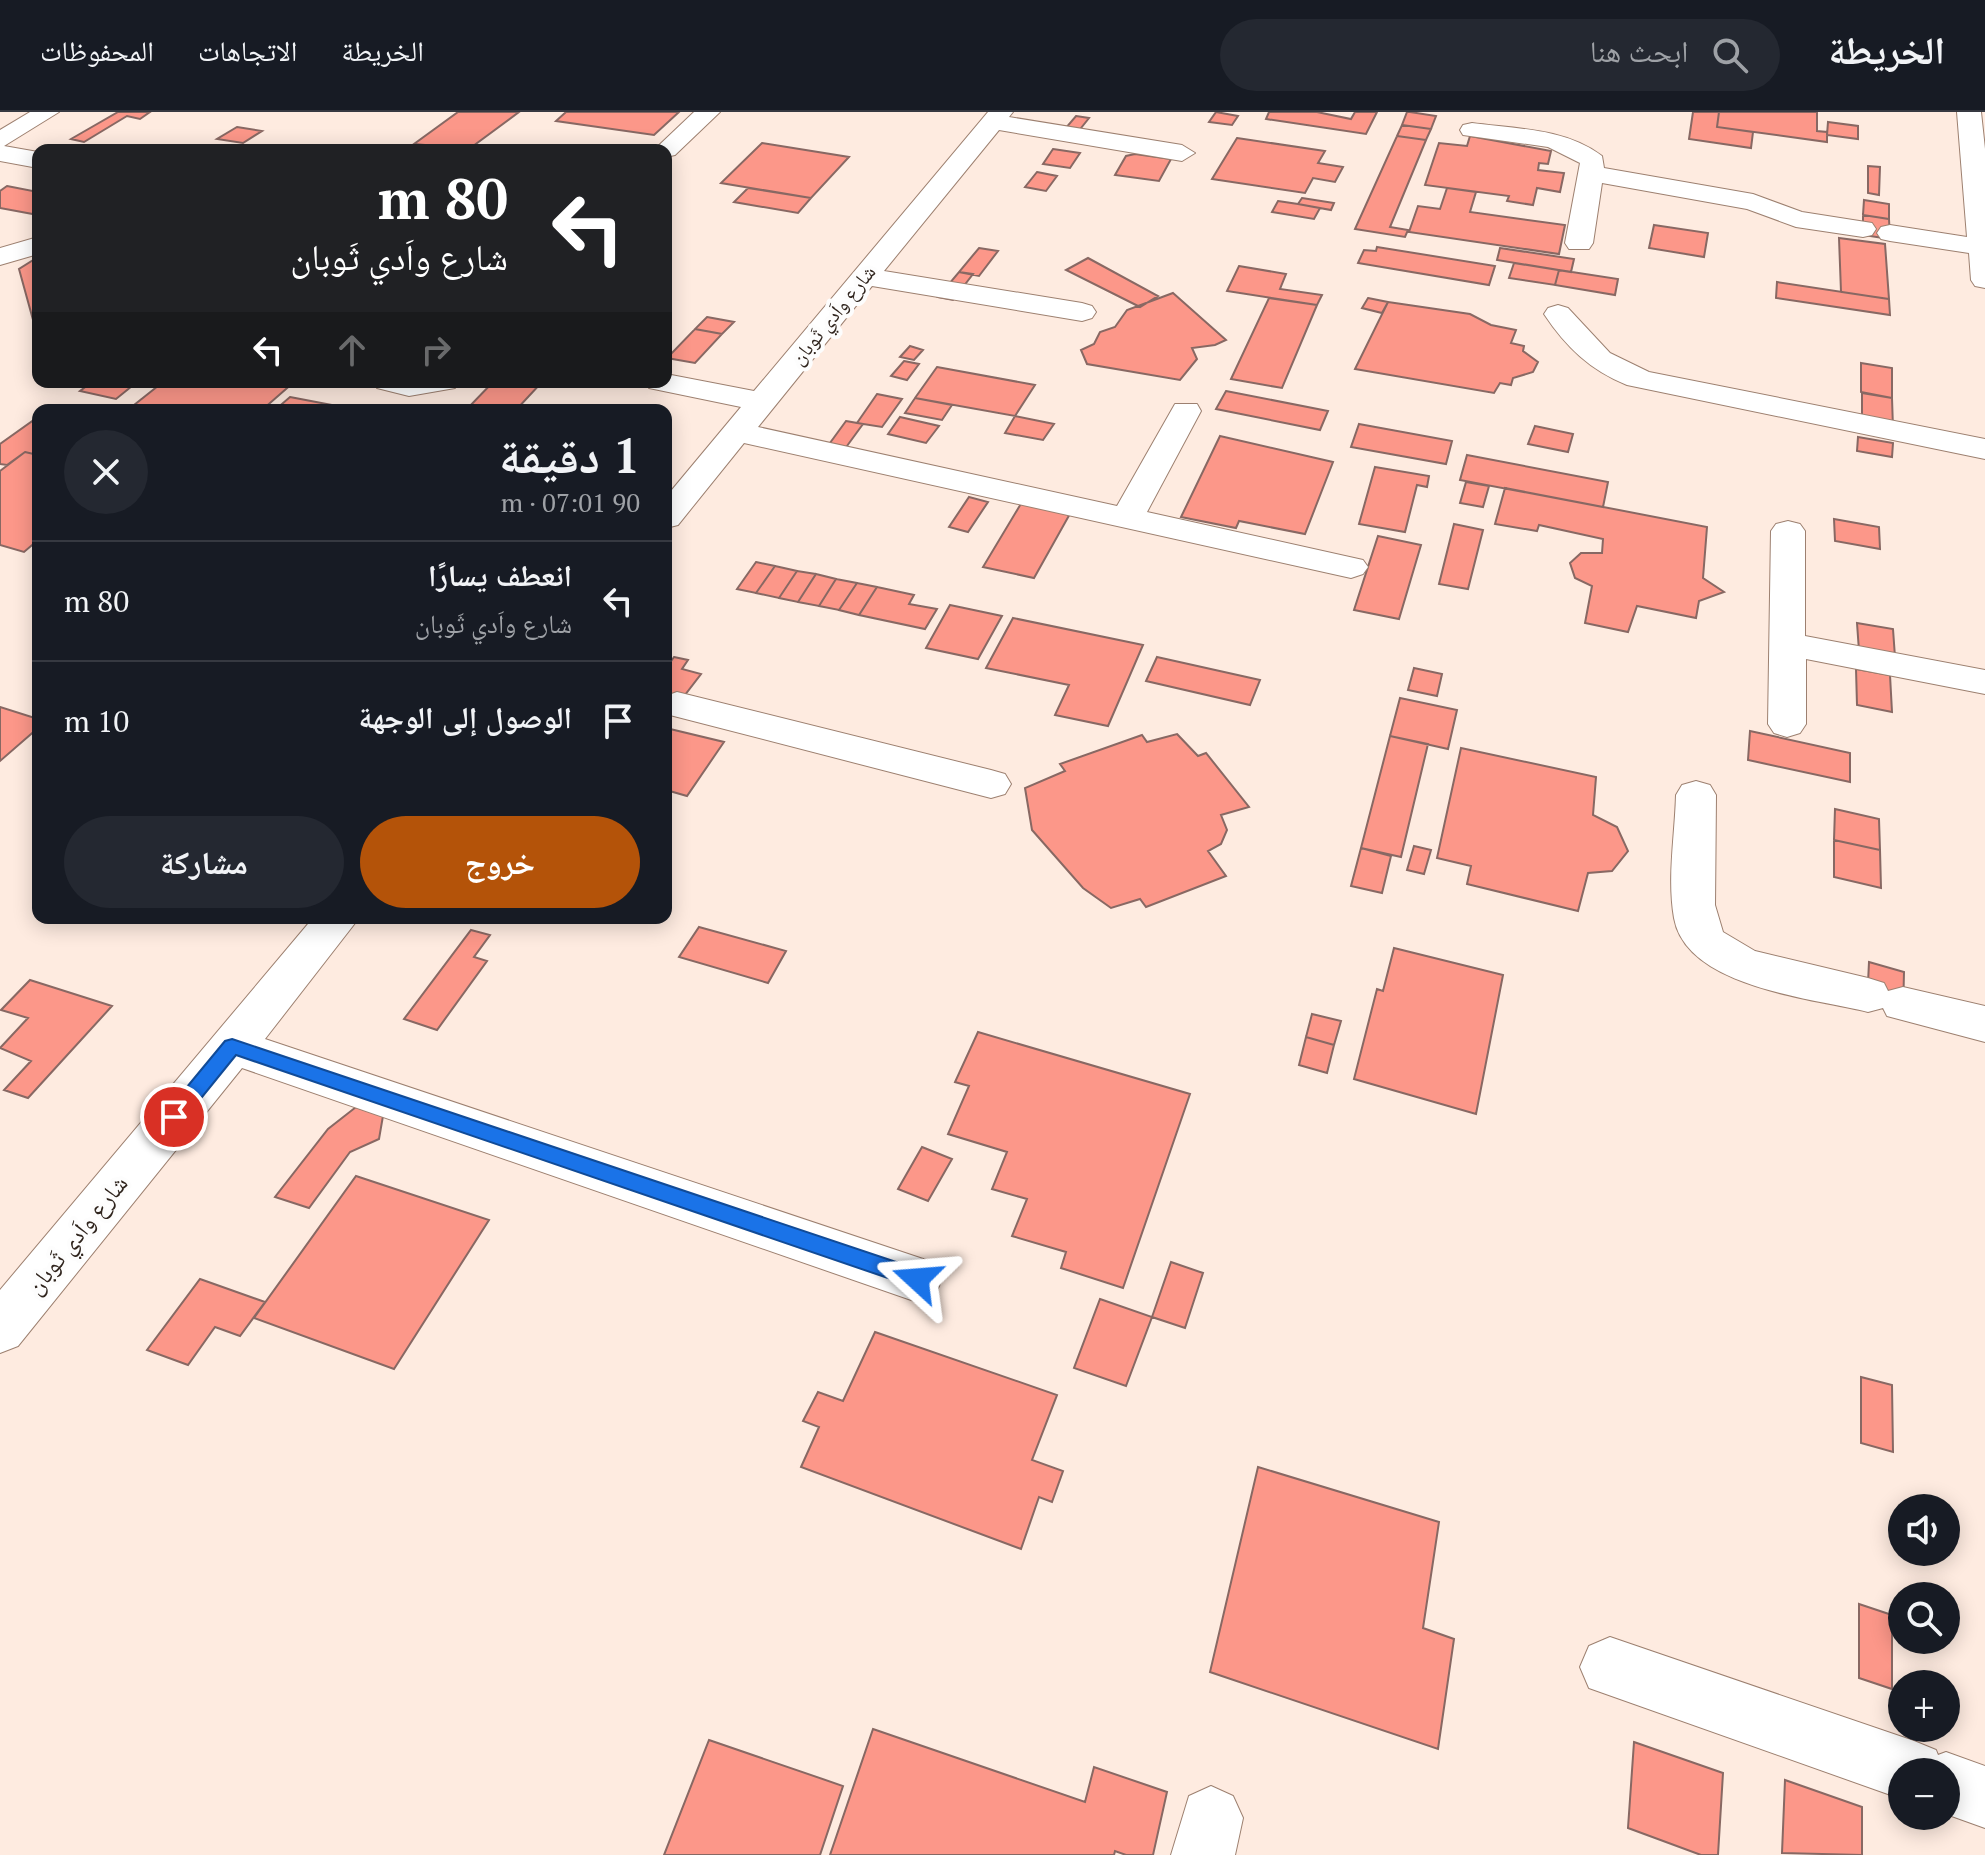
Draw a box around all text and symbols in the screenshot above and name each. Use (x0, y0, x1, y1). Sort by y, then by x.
search box (1220, 19, 1780, 91)
text: الخريطة (1828, 25, 1945, 75)
text: ابحث هنا (1590, 31, 1688, 71)
text: المحفوظات (40, 32, 154, 69)
text: الاتجاهات (198, 32, 297, 69)
text: الخريطة (341, 32, 424, 69)
icon: search (1708, 33, 1752, 77)
text: 80 m (378, 161, 508, 235)
icon: left (536, 176, 640, 280)
text: شارع واَدي ثَوبان (290, 233, 508, 280)
street label: شارع واَدي ثَوبان (784, 259, 884, 372)
icon: left (246, 328, 290, 372)
icon: ahead (330, 328, 374, 372)
icon: right (414, 328, 458, 372)
text: 1 دقيقة (499, 423, 640, 487)
button: close (64, 430, 148, 514)
text: 90 m · 07:01 (501, 485, 640, 519)
text: انعطف يسارًا (428, 555, 572, 595)
icon: left (596, 579, 640, 623)
text: 80 m (64, 581, 129, 621)
text: شارع واَدي ثَوبان (415, 606, 572, 640)
text: الوصول إلى الوجهة (359, 697, 572, 737)
icon: arrive (596, 699, 640, 743)
text: 10 m (64, 701, 129, 741)
button: مشاركة (64, 816, 344, 908)
button: خروج (360, 816, 640, 908)
pin (140, 1083, 208, 1151)
icon: arrive (152, 1095, 196, 1139)
street label: شارع واَدي ثَوبان (18, 1168, 138, 1303)
position arrow (875, 1237, 959, 1321)
map controls (1888, 1494, 1960, 1830)
button: sound (1888, 1494, 1960, 1566)
button: search (1888, 1582, 1960, 1654)
button: + (1888, 1670, 1960, 1742)
button: − (1888, 1758, 1960, 1830)

